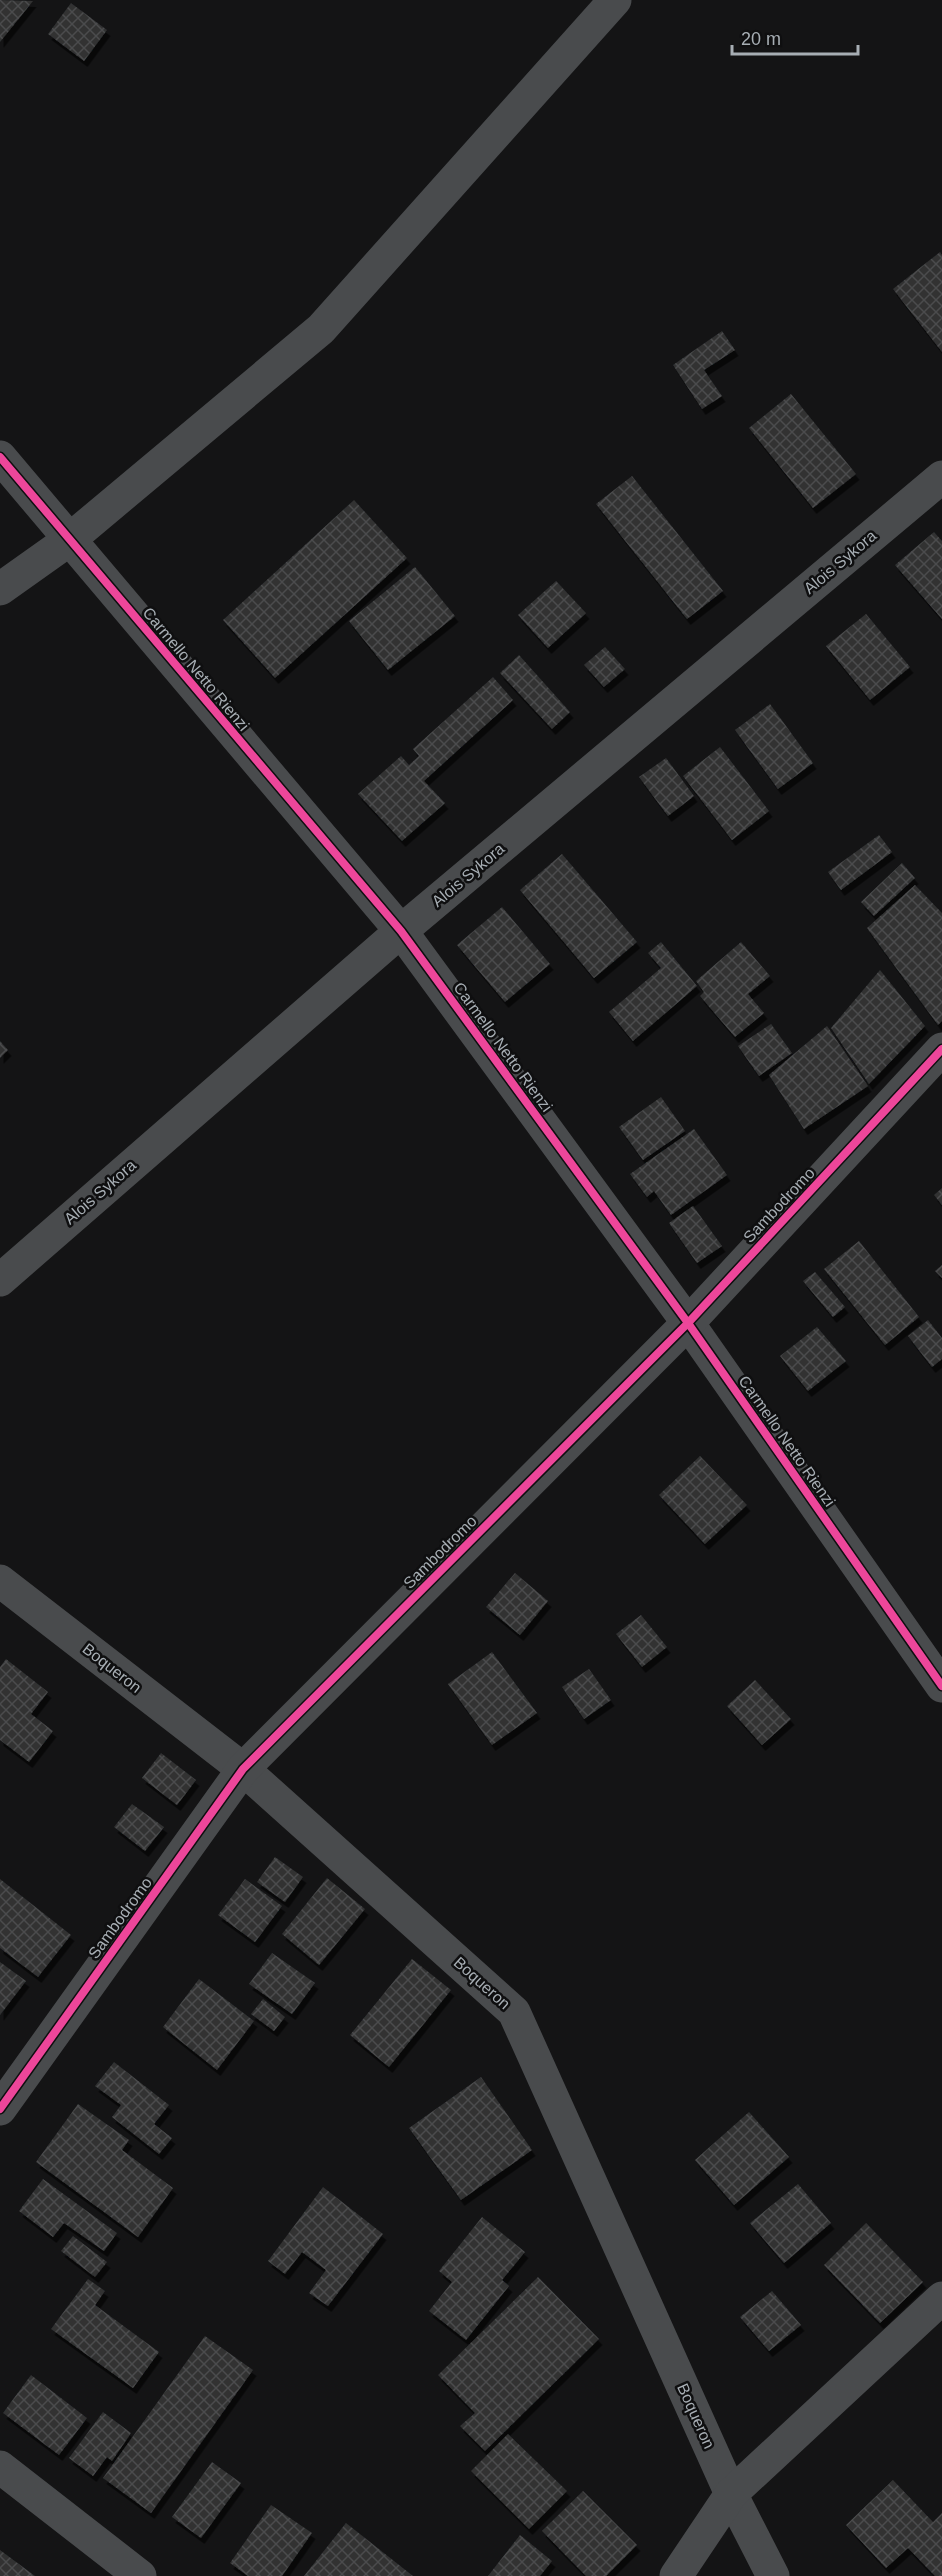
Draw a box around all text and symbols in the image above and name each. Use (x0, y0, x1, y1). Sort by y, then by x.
scale bar (732, 18, 858, 56)
text: 20 m (741, 29, 781, 49)
street label: Alois Sykora (800, 527, 880, 597)
street label: Carmello Netto Rienzi (139, 604, 253, 734)
street label: Alois Sykora (428, 840, 508, 910)
street label: Carmello Netto Rienzi (450, 979, 556, 1115)
street label: Alois Sykora (61, 1156, 139, 1228)
street label: Sambodromo (740, 1164, 818, 1246)
street label: Carmello Netto Rienzi (735, 1372, 839, 1510)
street label: Sambodromo (400, 1512, 480, 1592)
street label: Boqueron (79, 1640, 145, 1696)
street label: Sambodromo (85, 1874, 155, 1962)
street label: Boqueron (451, 1953, 513, 2013)
street label: Boqueron (674, 2381, 718, 2451)

